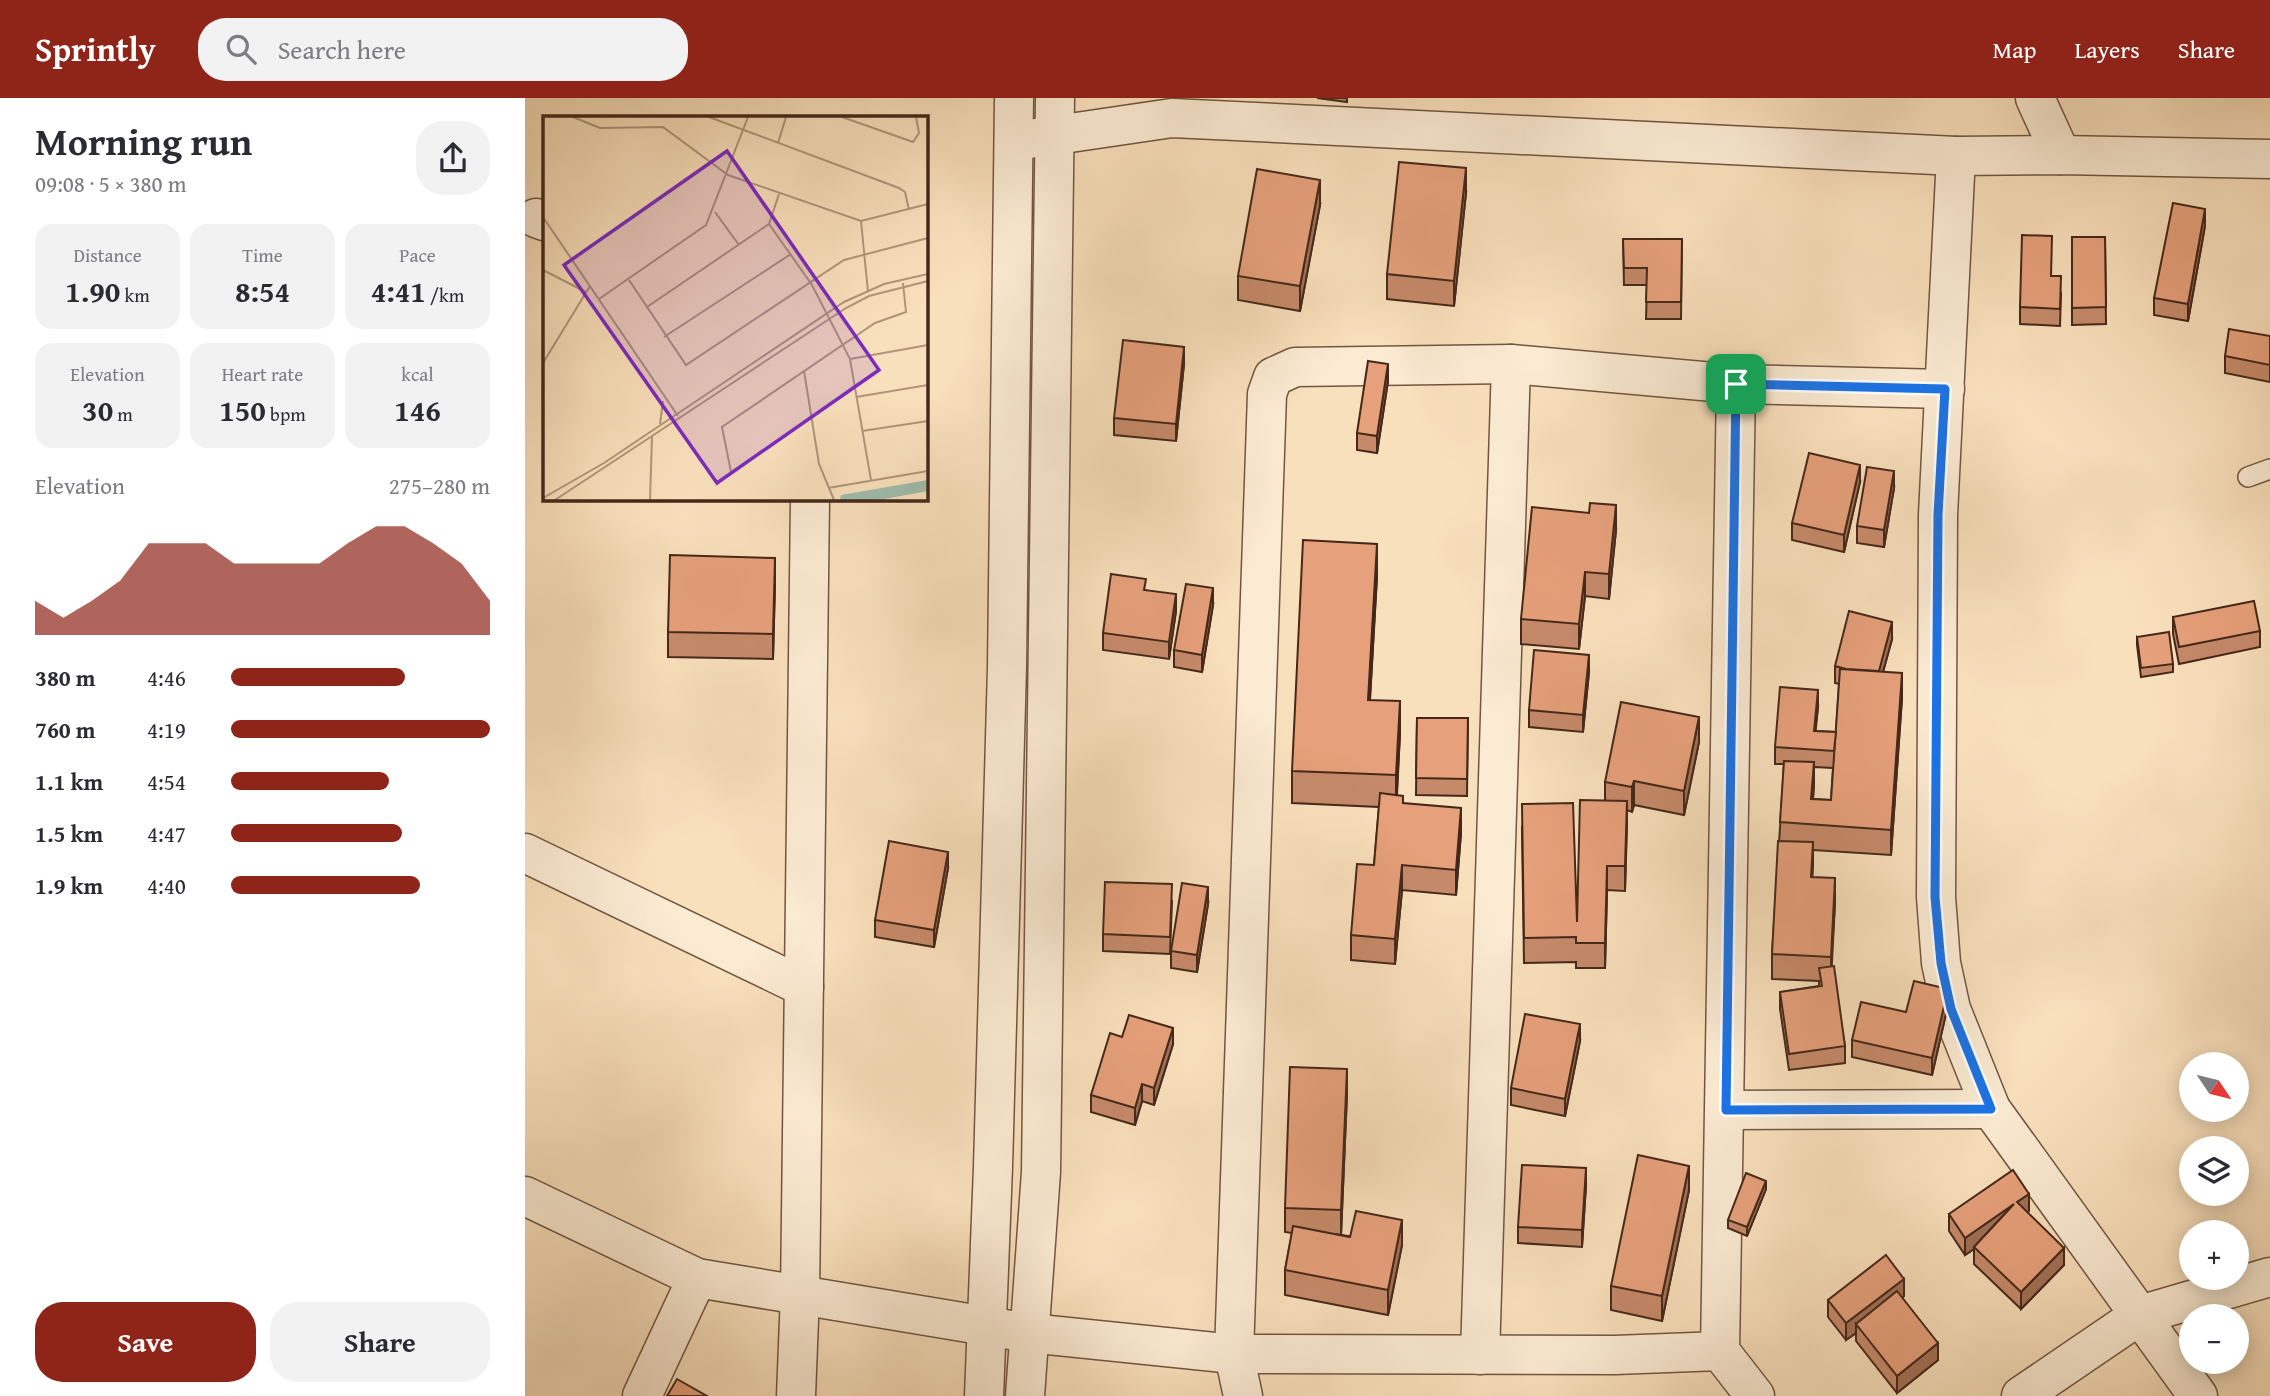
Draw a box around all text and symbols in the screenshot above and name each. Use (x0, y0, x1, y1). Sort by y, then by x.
search box (198, 18, 688, 81)
text: Sprintly (35, 25, 156, 73)
icon: search (222, 30, 260, 68)
text: Search here (278, 30, 406, 69)
text: Map (1993, 32, 2036, 67)
text: Layers (2074, 32, 2140, 67)
text: Share (2178, 32, 2235, 67)
text: Morning run (35, 113, 252, 169)
inset map (543, 116, 927, 500)
button: share (416, 121, 490, 195)
text: 09:08 · 5 × 380 m (35, 167, 187, 200)
text: Distance (73, 241, 142, 269)
text: Time (242, 241, 283, 269)
text: Pace (399, 241, 436, 269)
text: 1.90 (65, 269, 120, 313)
text: 8:54 (235, 269, 290, 313)
text: 4:41 (371, 269, 426, 313)
text: km (120, 281, 150, 309)
text: /km (426, 281, 464, 309)
pin (1706, 354, 1766, 414)
text: Elevation (70, 360, 145, 388)
text: Heart rate (222, 360, 303, 388)
text: kcal (401, 360, 434, 388)
icon: arrive (1717, 365, 1755, 403)
text: 30 (82, 388, 113, 432)
text: 150 (219, 388, 266, 432)
text: 146 (394, 388, 441, 432)
text: m (113, 400, 133, 428)
text: bpm (266, 400, 306, 428)
text: Elevation (35, 469, 125, 502)
text: 275–280 m (389, 469, 490, 502)
text: 380 m (35, 661, 96, 694)
text: 4:46 (147, 661, 186, 694)
text: 760 m (35, 713, 96, 746)
text: 4:19 (147, 713, 186, 746)
text: 1.1 km (35, 765, 103, 798)
text: 4:54 (147, 765, 186, 798)
text: 1.5 km (35, 817, 103, 850)
text: 4:47 (147, 817, 186, 850)
text: 1.9 km (35, 869, 103, 902)
text: 4:40 (147, 869, 186, 902)
north arrow (2179, 1052, 2249, 1122)
map controls (2179, 1052, 2249, 1374)
button: layers (2179, 1136, 2249, 1206)
button: + (2179, 1220, 2249, 1290)
button: Save (35, 1302, 256, 1382)
button: Share (270, 1302, 490, 1382)
button: − (2179, 1304, 2249, 1374)

